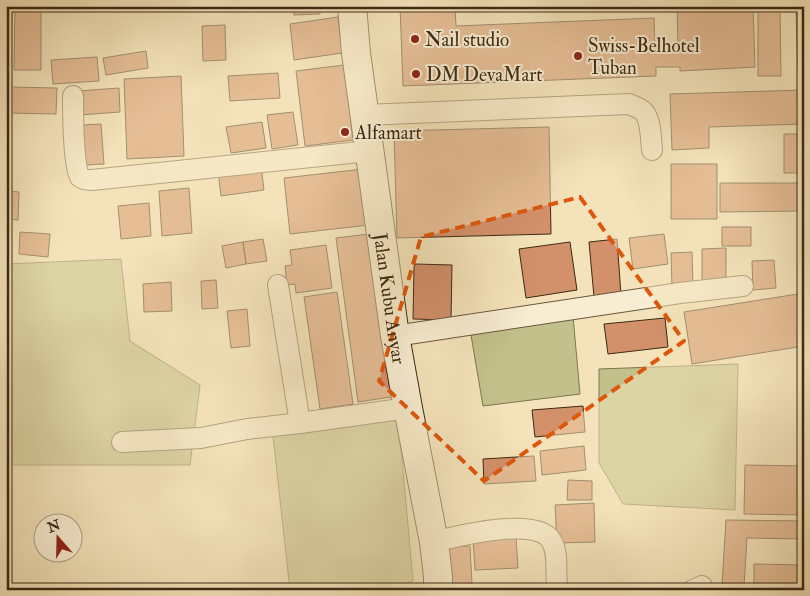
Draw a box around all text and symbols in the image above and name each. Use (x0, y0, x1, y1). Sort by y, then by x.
place label: Nail studio (425, 28, 509, 52)
marker: Nail studio (409, 33, 421, 45)
place label: Swiss-Belhotel Tuban (588, 34, 700, 80)
marker: Swiss-Belhotel Tuban (572, 50, 584, 62)
place label: DM DevaMart (426, 63, 542, 87)
marker: DM DevaMart (410, 68, 422, 80)
place label: Alfamart (354, 121, 422, 145)
marker: Alfamart (339, 126, 351, 138)
street label: Jalan Kubu Anyar (368, 230, 411, 366)
north arrow (32, 514, 82, 564)
text: N (44, 516, 63, 537)

